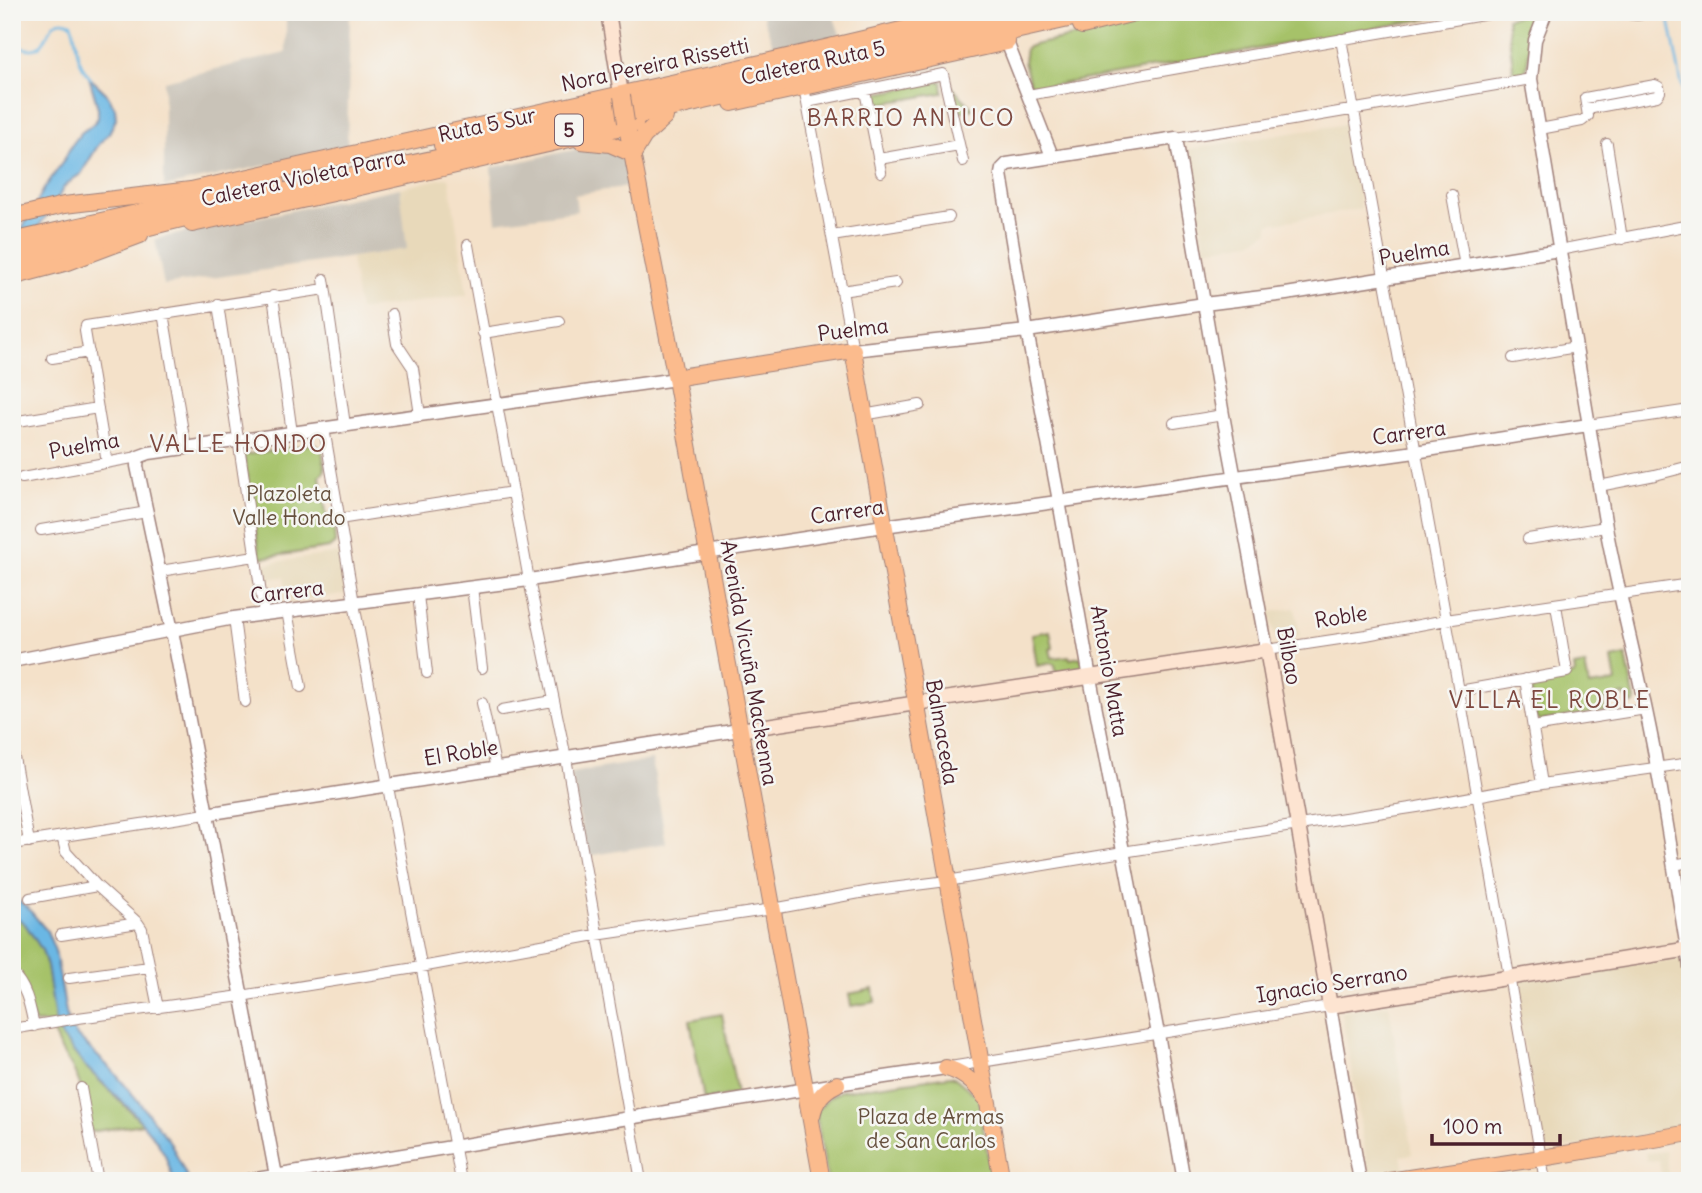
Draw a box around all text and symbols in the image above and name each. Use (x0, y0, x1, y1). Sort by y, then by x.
street label: Nora Pereira Rissetti (559, 31, 751, 98)
street label: Caletera Ruta 5 (738, 34, 887, 91)
street label: Ruta 5 Sur (436, 101, 539, 148)
district label: BARRIO ANTUCO (807, 103, 1015, 132)
road number: 5 (555, 114, 583, 146)
street label: Caletera Violeta Parra (198, 143, 407, 212)
street label: Puelma (1377, 234, 1451, 271)
street label: Puelma (816, 312, 890, 347)
street label: Carrera (1371, 414, 1447, 451)
street label: Puelma (47, 426, 121, 465)
district label: VALLE HONDO (150, 429, 328, 458)
park label: Plazoleta Valle Hondo (232, 480, 346, 531)
street label: Carrera (809, 493, 885, 530)
street label: Avenida Vicuña Mackenna (715, 538, 784, 788)
street label: Carrera (249, 574, 325, 609)
street label: Roble (1313, 599, 1369, 634)
street label: Antonio Matta (1085, 603, 1134, 739)
street label: Bilbao (1271, 625, 1308, 687)
street label: Balmaceda (920, 677, 965, 787)
district label: VILLA EL ROBLE (1449, 685, 1651, 714)
street label: El Roble (422, 733, 500, 772)
street label: Ignacio Serrano (1254, 958, 1409, 1009)
scale bar (1432, 1102, 1560, 1146)
park label: Plaza de Armas de San Carlos (858, 1103, 1004, 1154)
text: 100 m (1443, 1113, 1502, 1140)

